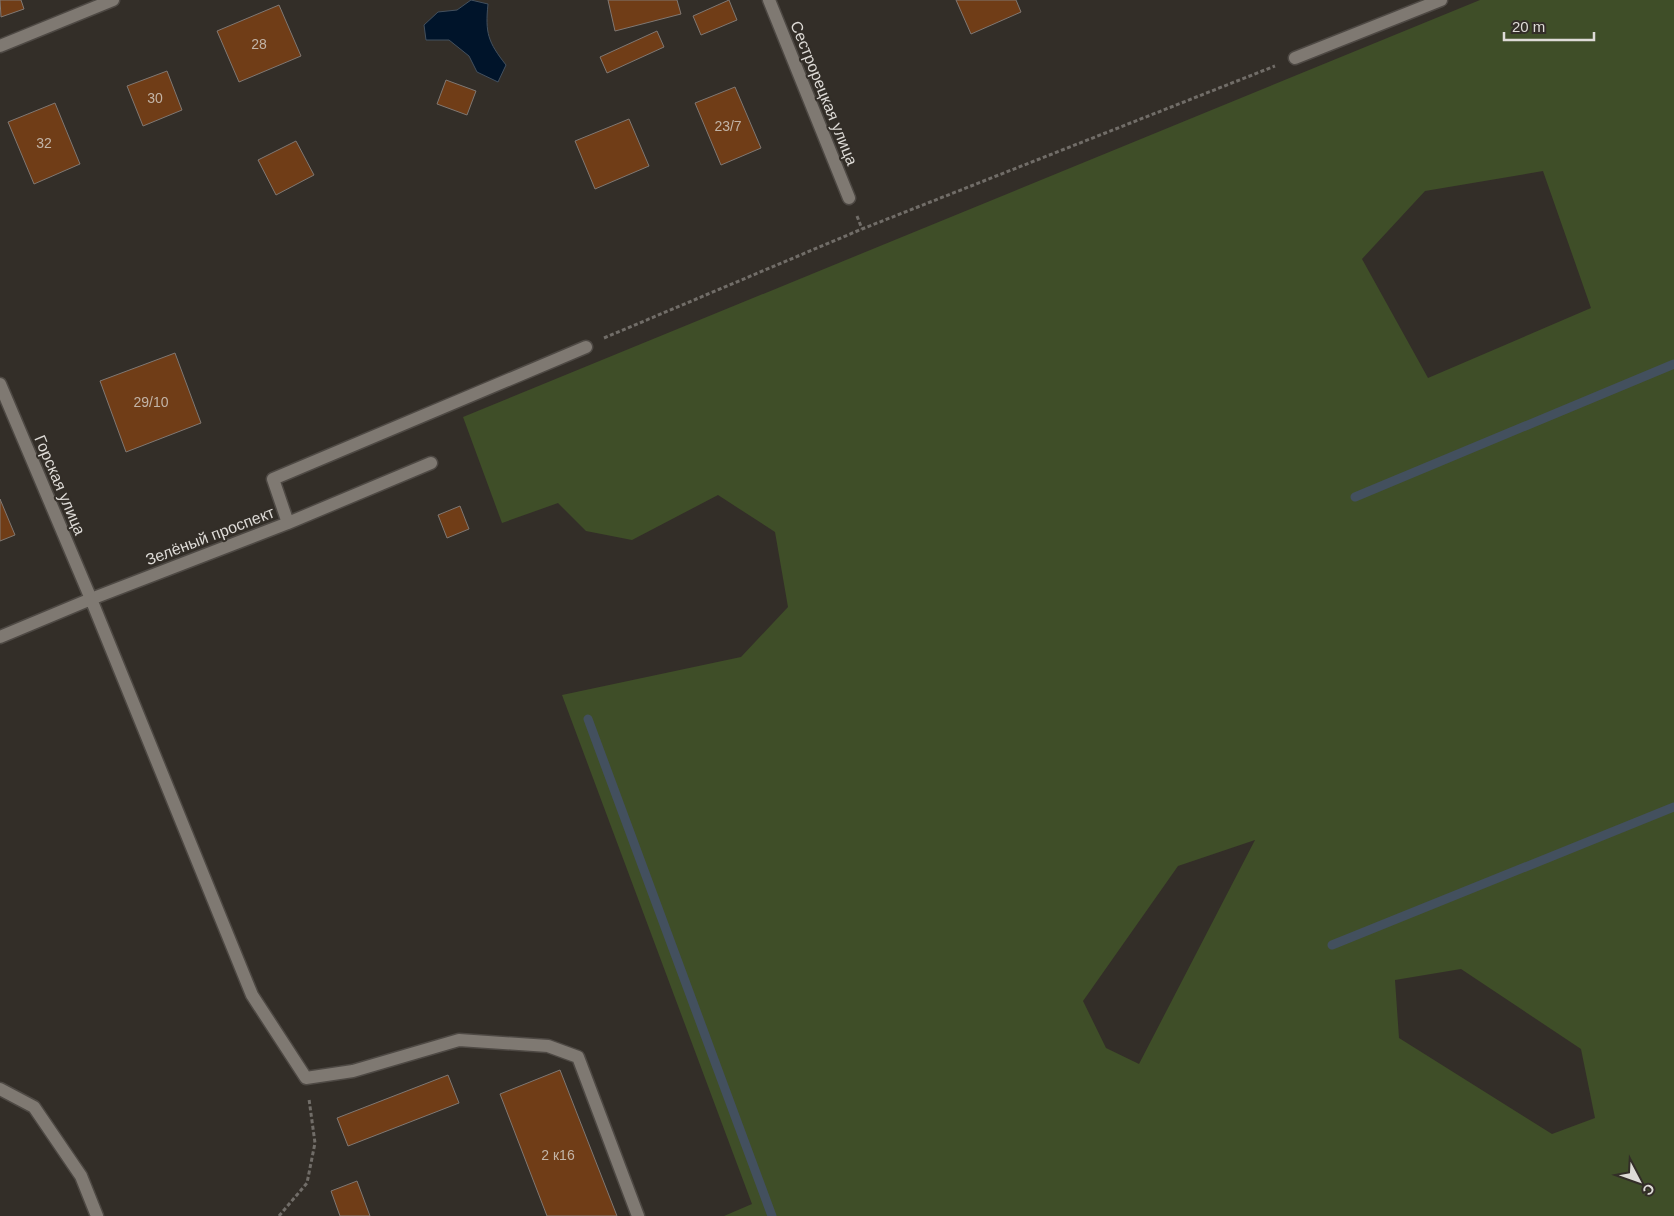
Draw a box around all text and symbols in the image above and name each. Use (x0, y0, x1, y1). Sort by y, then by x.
scale bar (1504, 10, 1594, 42)
street label: Сестрорецкая улица (787, 18, 861, 168)
text: 20 m (1512, 18, 1545, 35)
house number: 28 (251, 36, 267, 52)
house number: 30 (147, 90, 163, 106)
house number: 23/7 (714, 118, 742, 134)
house number: 32 (36, 135, 52, 151)
house number: 29/10 (133, 394, 169, 410)
street label: Горская улица (31, 433, 89, 538)
street label: Зелёный проспект (143, 503, 277, 568)
house number: 2 к16 (541, 1147, 575, 1163)
north arrow (1614, 1156, 1664, 1206)
text: С (1639, 1180, 1658, 1199)

